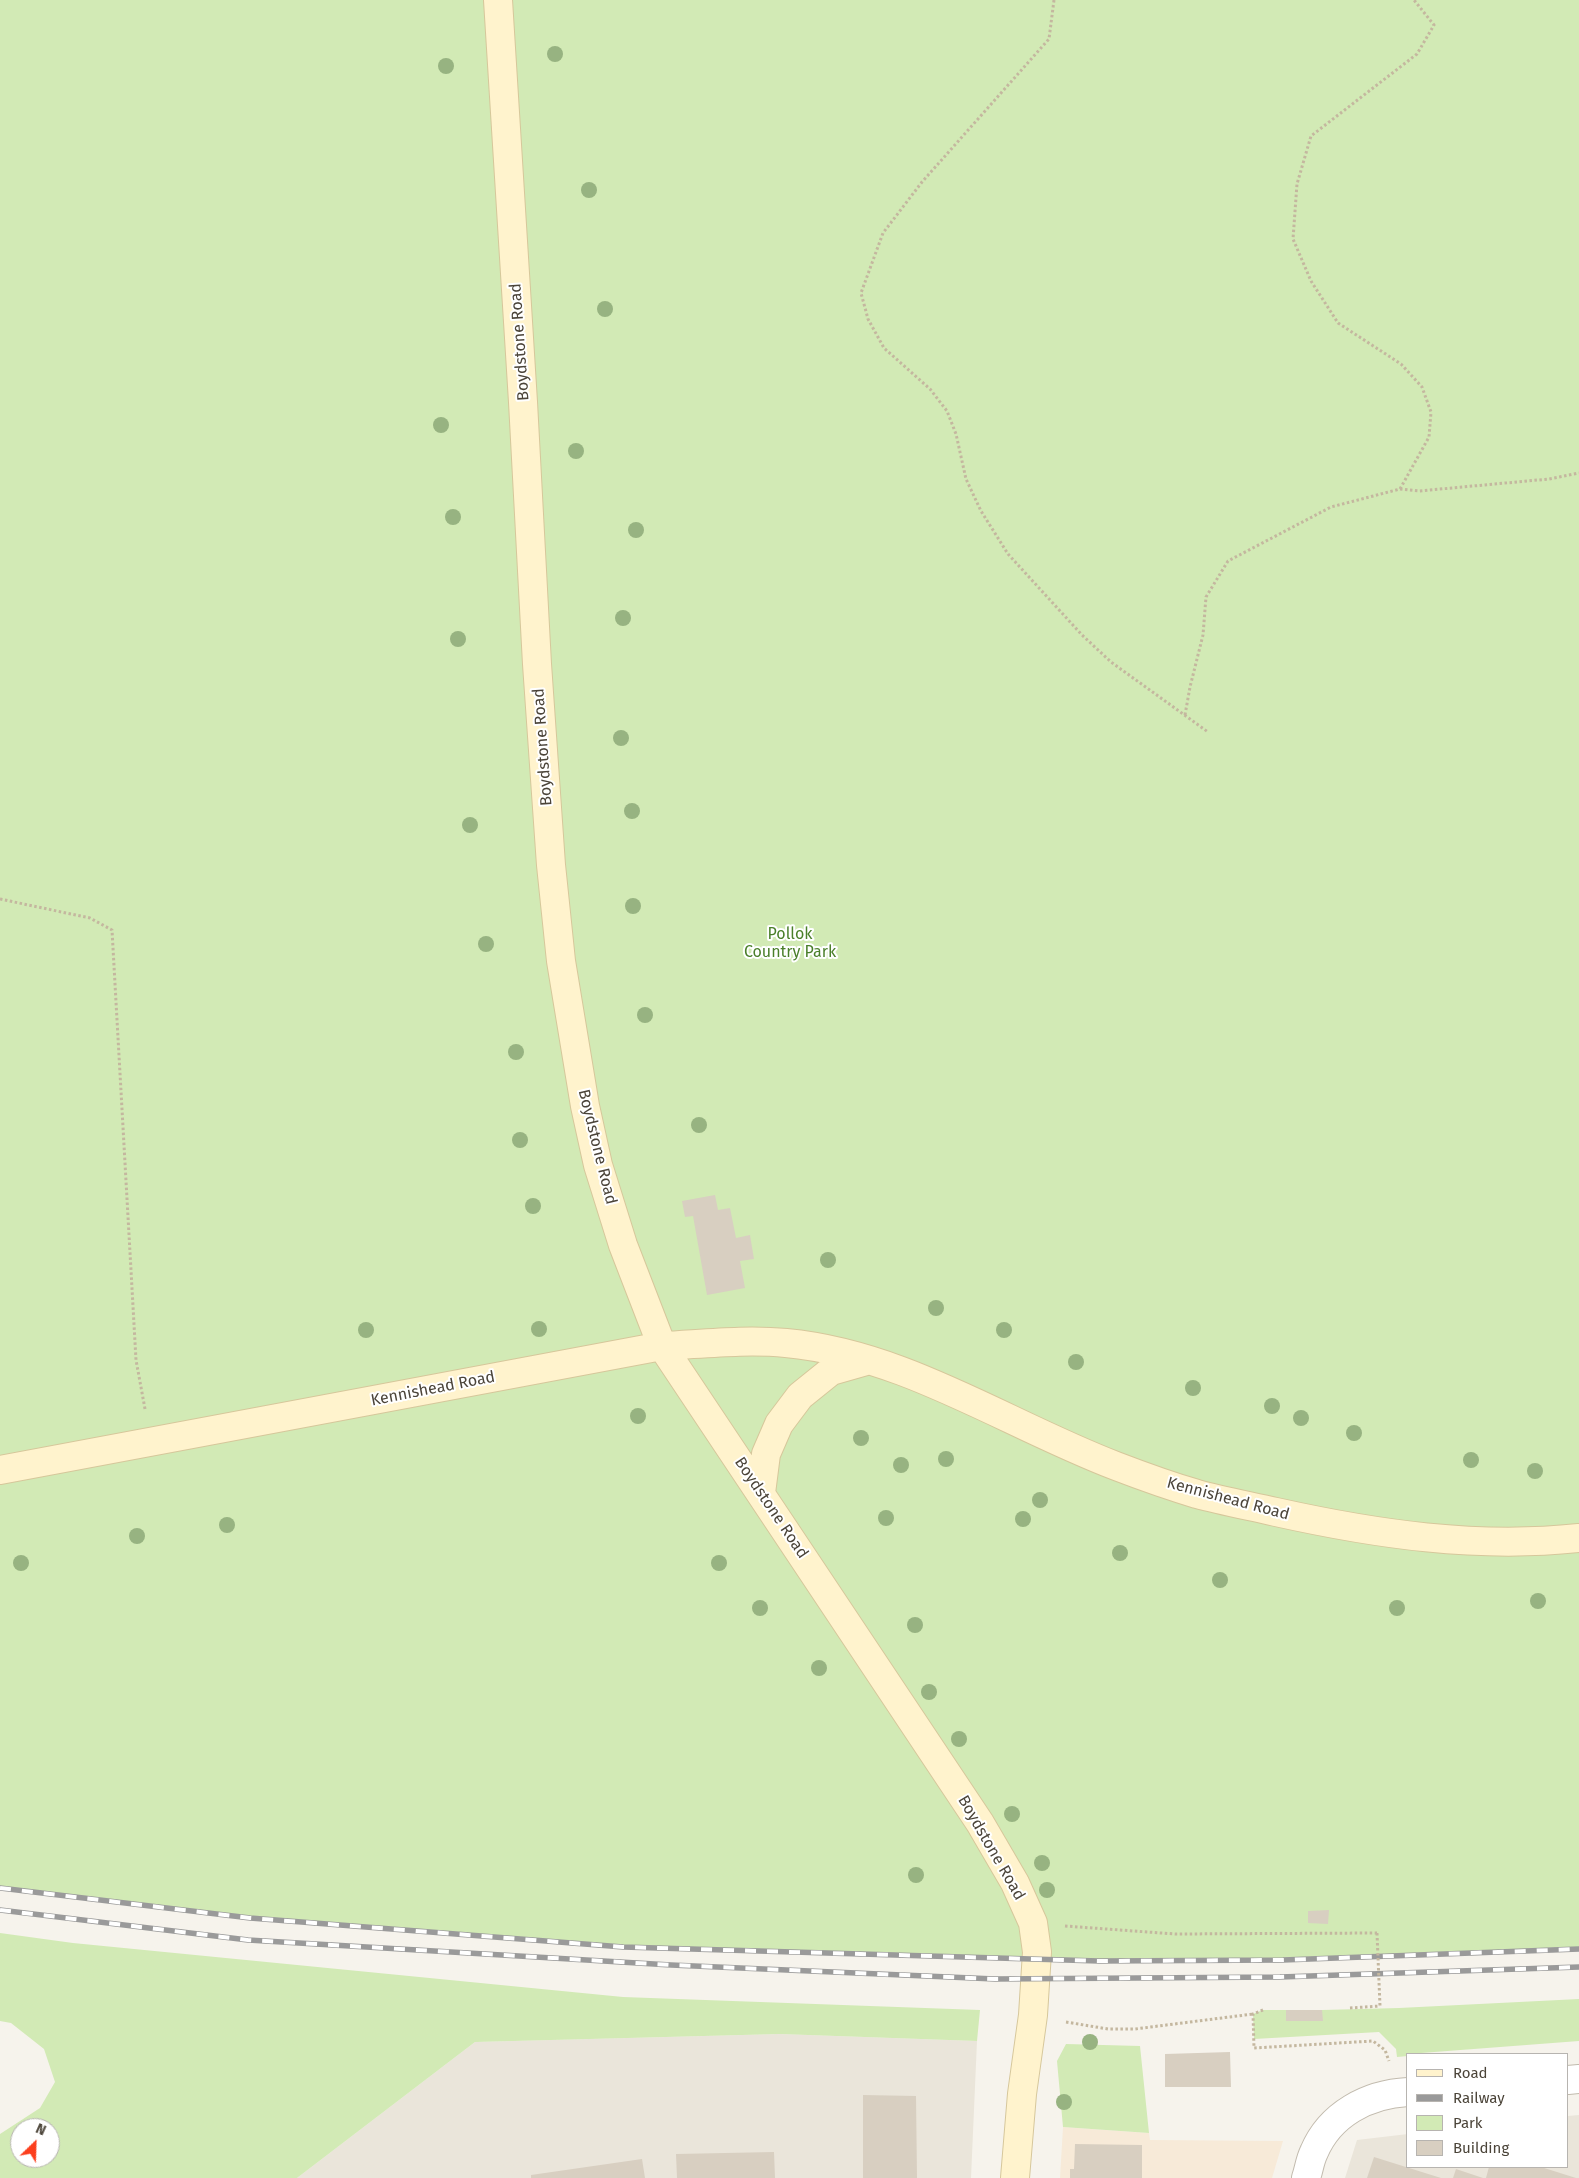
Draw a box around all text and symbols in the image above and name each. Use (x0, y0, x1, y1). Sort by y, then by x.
street label: Boydstone Road (506, 282, 534, 402)
street label: Boydstone Road (529, 687, 557, 807)
park label: Pollok Country Park (744, 925, 836, 963)
street label: Boydstone Road (573, 1087, 621, 1207)
street label: Kennishead Road (369, 1368, 497, 1410)
street label: Boydstone Road (730, 1454, 812, 1562)
street label: Kennishead Road (1165, 1473, 1291, 1525)
street label: Boydstone Road (953, 1792, 1029, 1904)
legend (1406, 2053, 1569, 2168)
text: Road (1453, 2064, 1488, 2082)
text: Railway (1453, 2089, 1505, 2107)
text: Park (1453, 2114, 1483, 2132)
north arrow (10, 2118, 60, 2168)
text: N (33, 2120, 49, 2139)
text: Building (1453, 2139, 1509, 2157)

